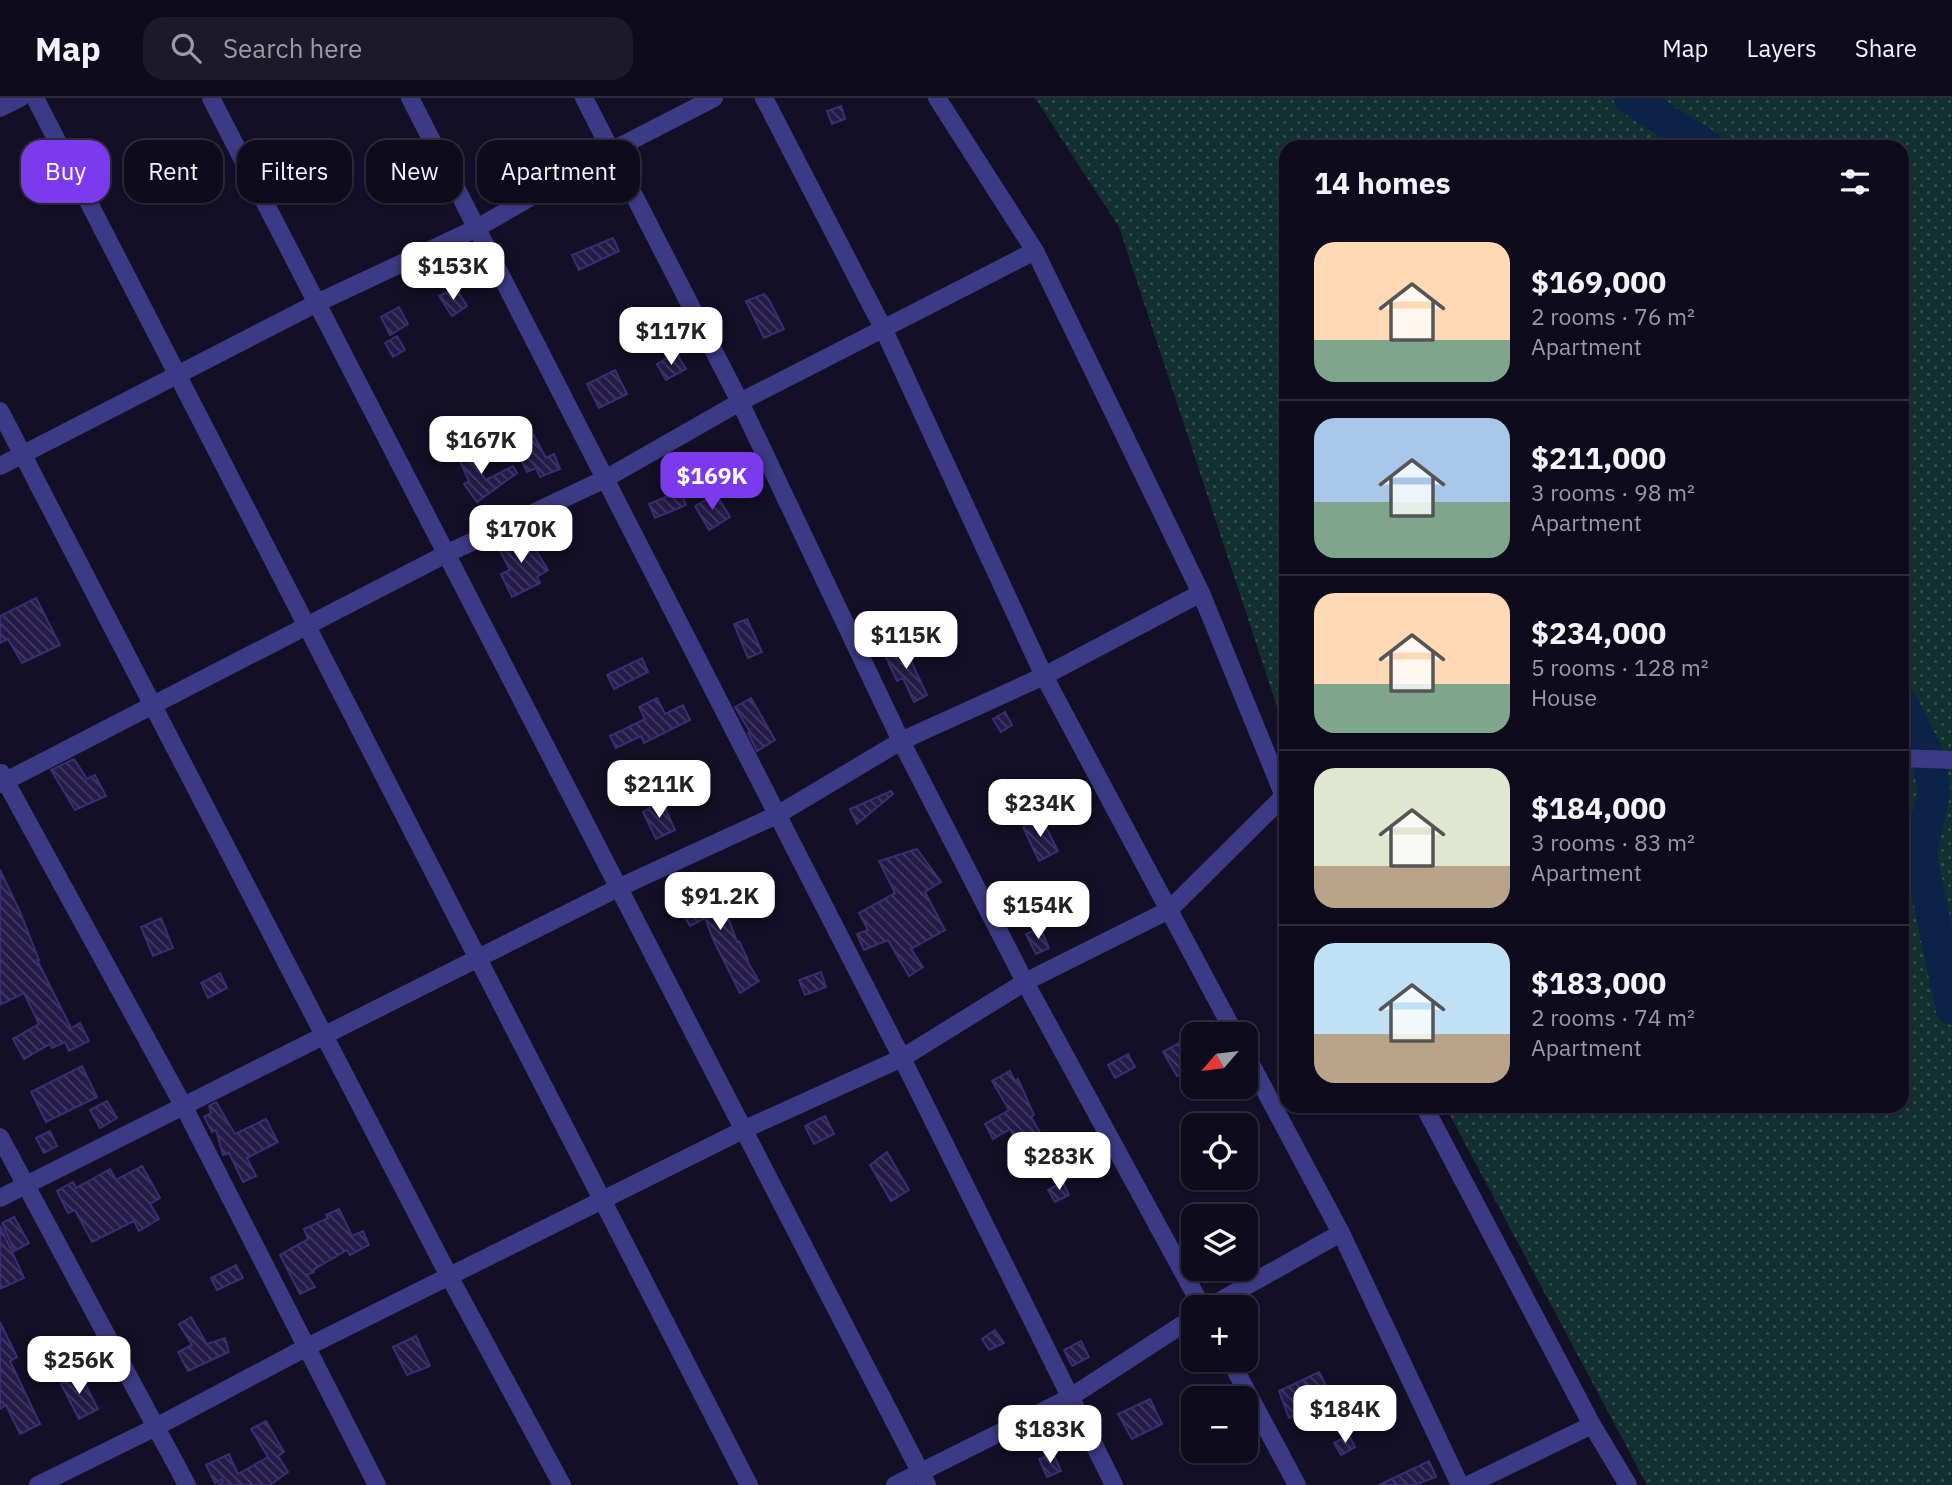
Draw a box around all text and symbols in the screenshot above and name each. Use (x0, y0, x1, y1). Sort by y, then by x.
search box (143, 17, 633, 80)
text: Map (35, 27, 101, 70)
icon: search (167, 29, 205, 67)
text: Search here (223, 31, 362, 65)
text: Map (1662, 32, 1709, 64)
text: Layers (1747, 32, 1817, 64)
text: Share (1855, 32, 1917, 64)
chip: Buy (21, 140, 110, 203)
chip: Rent (124, 140, 223, 203)
chip: Filters (237, 140, 352, 203)
chip: New (366, 140, 463, 203)
chip: Apartment (477, 140, 640, 203)
text: 14 homes (1314, 163, 1451, 202)
icon: filters (1836, 163, 1874, 201)
pin: $153K (404, 242, 502, 302)
text: $153K (417, 250, 489, 280)
text: $169,000 (1531, 262, 1666, 301)
icon: home (1370, 270, 1454, 354)
text: 2 rooms · 76 m² (1531, 301, 1695, 331)
pin: $117K (622, 308, 720, 367)
text: $117K (635, 315, 707, 345)
text: Apartment (1531, 331, 1642, 361)
pin: $167K (432, 416, 530, 476)
text: $167K (445, 424, 517, 454)
text: $211,000 (1531, 438, 1666, 477)
icon: home (1370, 446, 1454, 530)
pin: $169K (663, 452, 761, 512)
text: $169K (676, 460, 748, 490)
text: 3 rooms · 98 m² (1531, 477, 1695, 507)
pin: $170K (472, 505, 570, 565)
text: Apartment (1531, 507, 1642, 537)
text: $170K (485, 513, 557, 543)
pin: $115K (857, 612, 955, 671)
text: $234,000 (1531, 613, 1666, 652)
text: $115K (870, 619, 942, 649)
icon: home (1370, 621, 1454, 705)
text: 5 rooms · 128 m² (1531, 652, 1709, 682)
text: House (1531, 682, 1597, 712)
pin: $211K (610, 760, 708, 820)
text: $211K (623, 768, 695, 798)
pin: $234K (991, 780, 1089, 839)
text: $234K (1004, 787, 1076, 817)
text: $184,000 (1531, 788, 1666, 827)
icon: home (1370, 796, 1454, 880)
text: 3 rooms · 83 m² (1531, 827, 1695, 857)
text: Apartment (1531, 857, 1642, 887)
pin: $91.2K (663, 872, 777, 932)
text: $91.2K (681, 880, 759, 910)
pin: $154K (989, 882, 1087, 941)
text: $154K (1002, 889, 1074, 919)
text: $183,000 (1531, 963, 1666, 1002)
icon: home (1370, 971, 1454, 1055)
text: 2 rooms · 74 m² (1531, 1002, 1695, 1032)
north arrow (1181, 1022, 1258, 1099)
map controls (1181, 1022, 1258, 1463)
text: Apartment (1531, 1032, 1642, 1062)
button: locate (1181, 1113, 1258, 1190)
pin: $283K (1010, 1132, 1108, 1192)
text: $283K (1023, 1140, 1095, 1170)
button: layers (1181, 1204, 1258, 1281)
button: + (1181, 1295, 1258, 1372)
pin: $256K (30, 1336, 128, 1396)
text: $256K (43, 1344, 115, 1374)
button: − (1181, 1386, 1258, 1463)
pin: $184K (1296, 1386, 1394, 1445)
text: $184K (1309, 1393, 1381, 1423)
pin: $183K (1001, 1406, 1099, 1465)
text: $183K (1014, 1413, 1086, 1443)

